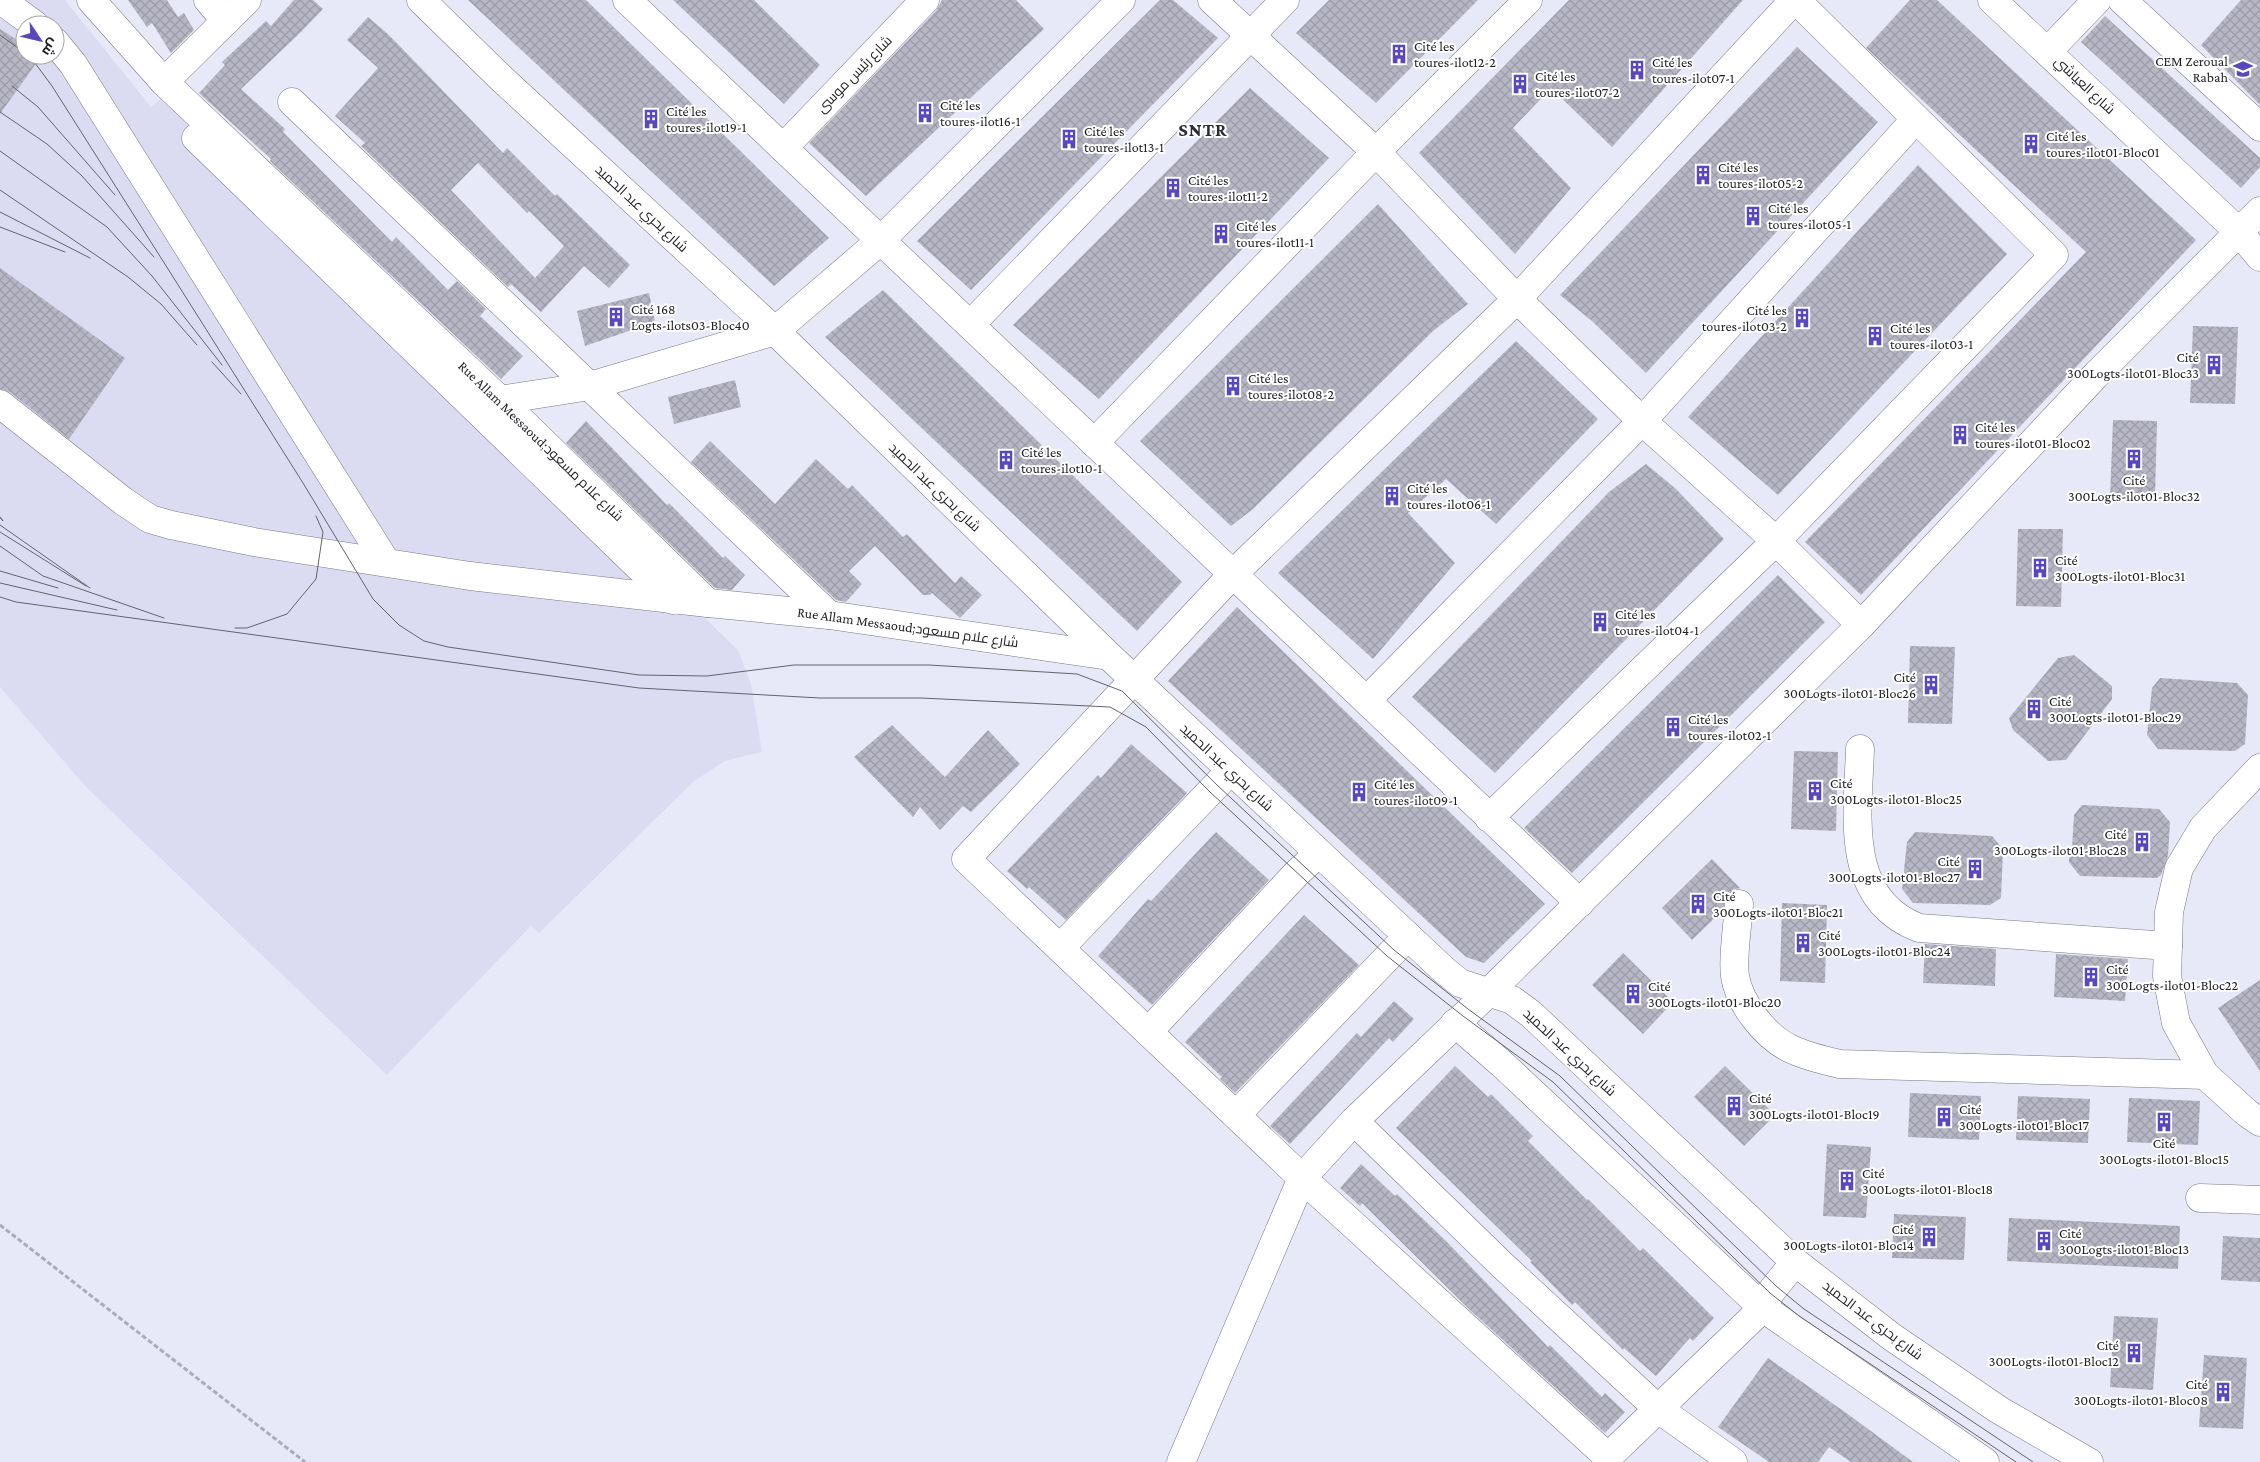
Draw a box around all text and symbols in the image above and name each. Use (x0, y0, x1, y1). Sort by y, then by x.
north arrow (15, 15, 65, 65)
street label: شارع رئيس موسى (813, 32, 896, 117)
text: ش (38, 35, 62, 59)
place label: Cité les toures-ilot12-2 (1414, 38, 1496, 70)
building icon: Cité les toures-ilot12-2 (1388, 43, 1410, 65)
street label: شارع العياشي (2049, 53, 2119, 119)
place label: CEM Zeroual Rabah (2155, 53, 2228, 85)
place label: Cité les toures-ilot07-1 (1652, 54, 1735, 86)
school or university icon: CEM Zeroual Rabah (2232, 58, 2254, 80)
building icon: Cité les toures-ilot07-1 (1626, 59, 1648, 81)
place label: Cité les toures-ilot07-2 (1535, 68, 1620, 100)
building icon: Cité les toures-ilot07-2 (1509, 73, 1531, 95)
place label: Cité les toures-ilot16-1 (940, 97, 1021, 129)
building icon: Cité les toures-ilot16-1 (914, 102, 936, 124)
place label: Cité les toures-ilot19-1 (666, 103, 747, 135)
building icon: Cité les toures-ilot19-1 (640, 108, 662, 130)
district label: SNTR (1178, 119, 1228, 140)
place label: Cité les toures-ilot13-1 (1084, 123, 1164, 155)
building icon: Cité les toures-ilot13-1 (1058, 128, 1080, 150)
place label: Cité les toures-ilot01-Bloc01 (2046, 128, 2160, 160)
building icon: Cité les toures-ilot01-Bloc01 (2020, 133, 2042, 155)
place label: Cité les toures-ilot05-2 (1718, 159, 1804, 191)
street label: شارع بحري عبد الحميد (590, 161, 692, 258)
building icon: Cité les toures-ilot05-2 (1692, 164, 1714, 186)
place label: Cité les toures-ilot11-2 (1188, 172, 1268, 204)
building icon: Cité les toures-ilot11-2 (1162, 177, 1184, 199)
place label: Cité les toures-ilot05-1 (1768, 200, 1852, 232)
building icon: Cité les toures-ilot05-1 (1742, 205, 1764, 227)
place label: Cité les toures-ilot11-1 (1236, 218, 1314, 250)
building icon: Cité les toures-ilot11-1 (1210, 223, 1232, 245)
place label: Cité 168 Logts-ilots03-Bloc40 (631, 301, 750, 333)
place label: Cité les toures-ilot03-2 (1702, 302, 1787, 334)
building icon: Cité 168 Logts-ilots03-Bloc40 (605, 306, 627, 328)
building icon: Cité les toures-ilot03-2 (1791, 307, 1813, 329)
place label: Cité les toures-ilot03-1 (1890, 320, 1974, 352)
building icon: Cité les toures-ilot03-1 (1864, 325, 1886, 347)
place label: Cité 300Logts-ilot01-Bloc33 (2067, 349, 2199, 381)
building icon: Cité 300Logts-ilot01-Bloc33 (2203, 354, 2225, 376)
street label: Rue Allam Messaoud;شارع علام مسعود (454, 358, 627, 526)
place label: Cité les toures-ilot08-2 (1248, 370, 1335, 402)
building icon: Cité les toures-ilot08-2 (1222, 375, 1244, 397)
place label: Cité les toures-ilot01-Bloc02 (1975, 419, 2091, 451)
building icon: Cité les toures-ilot01-Bloc02 (1949, 424, 1971, 446)
street label: شارع بحري عبد الحميد (883, 439, 984, 538)
place label: Cité les toures-ilot10-1 (1021, 444, 1103, 476)
building icon: Cité 300Logts-ilot01-Bloc32 (2123, 448, 2145, 470)
building icon: Cité les toures-ilot10-1 (995, 449, 1017, 471)
place label: Cité 300Logts-ilot01-Bloc32 (2068, 472, 2200, 504)
place label: Cité les toures-ilot06-1 (1407, 480, 1491, 512)
building icon: Cité les toures-ilot06-1 (1381, 485, 1403, 507)
place label: Cité 300Logts-ilot01-Bloc31 (2055, 552, 2185, 584)
building icon: Cité 300Logts-ilot01-Bloc31 (2029, 557, 2051, 579)
street label: Rue Allam Messaoud;شارع علام مسعود (796, 604, 1020, 652)
place label: Cité les toures-ilot04-1 (1615, 606, 1699, 638)
building icon: Cité les toures-ilot04-1 (1589, 611, 1611, 633)
place label: Cité 300Logts-ilot01-Bloc26 (1783, 669, 1916, 701)
building icon: Cité 300Logts-ilot01-Bloc26 (1920, 674, 1942, 696)
place label: Cité 300Logts-ilot01-Bloc29 (2049, 693, 2182, 725)
building icon: Cité 300Logts-ilot01-Bloc29 (2023, 698, 2045, 720)
place label: Cité les toures-ilot02-1 (1688, 711, 1772, 743)
building icon: Cité les toures-ilot02-1 (1662, 716, 1684, 738)
street label: شارع بحري عبد الحميد (1175, 720, 1277, 817)
place label: Cité 300Logts-ilot01-Bloc25 (1830, 775, 1962, 807)
place label: Cité les toures-ilot09-1 (1374, 776, 1458, 808)
building icon: Cité 300Logts-ilot01-Bloc25 (1804, 780, 1826, 802)
building icon: Cité les toures-ilot09-1 (1348, 781, 1370, 803)
place label: Cité 300Logts-ilot01-Bloc28 (1994, 826, 2127, 858)
building icon: Cité 300Logts-ilot01-Bloc28 (2131, 831, 2153, 853)
place label: Cité 300Logts-ilot01-Bloc27 (1828, 853, 1961, 885)
building icon: Cité 300Logts-ilot01-Bloc27 (1964, 858, 1986, 880)
place label: Cité 300Logts-ilot01-Bloc21 (1713, 888, 1843, 920)
building icon: Cité 300Logts-ilot01-Bloc21 (1687, 893, 1709, 915)
place label: Cité 300Logts-ilot01-Bloc24 (1818, 927, 1951, 959)
building icon: Cité 300Logts-ilot01-Bloc24 (1792, 932, 1814, 954)
place label: Cité 300Logts-ilot01-Bloc22 (2106, 961, 2238, 993)
building icon: Cité 300Logts-ilot01-Bloc22 (2080, 966, 2102, 988)
place label: Cité 300Logts-ilot01-Bloc20 (1648, 978, 1781, 1010)
building icon: Cité 300Logts-ilot01-Bloc20 (1622, 983, 1644, 1005)
street label: شارع بحري عبد الحميد (1518, 1005, 1620, 1102)
place label: Cité 300Logts-ilot01-Bloc19 (1749, 1090, 1880, 1122)
building icon: Cité 300Logts-ilot01-Bloc19 (1723, 1095, 1745, 1117)
place label: Cité 300Logts-ilot01-Bloc17 (1959, 1101, 2090, 1133)
building icon: Cité 300Logts-ilot01-Bloc17 (1933, 1106, 1955, 1128)
building icon: Cité 300Logts-ilot01-Bloc15 (2153, 1111, 2175, 1133)
place label: Cité 300Logts-ilot01-Bloc15 (2099, 1135, 2229, 1167)
place label: Cité 300Logts-ilot01-Bloc18 (1862, 1165, 1993, 1197)
building icon: Cité 300Logts-ilot01-Bloc18 (1836, 1170, 1858, 1192)
place label: Cité 300Logts-ilot01-Bloc14 (1783, 1221, 1914, 1253)
place label: Cité 300Logts-ilot01-Bloc13 (2059, 1225, 2189, 1257)
building icon: Cité 300Logts-ilot01-Bloc14 (1918, 1226, 1940, 1248)
building icon: Cité 300Logts-ilot01-Bloc13 (2033, 1230, 2055, 1252)
street label: شارع بحري عبد الحميد (1817, 1277, 1926, 1366)
place label: Cité 300Logts-ilot01-Bloc12 (1989, 1337, 2119, 1369)
building icon: Cité 300Logts-ilot01-Bloc12 (2123, 1342, 2145, 1364)
place label: Cité 300Logts-ilot01-Bloc08 (2074, 1376, 2208, 1408)
building icon: Cité 300Logts-ilot01-Bloc08 (2212, 1381, 2234, 1403)

